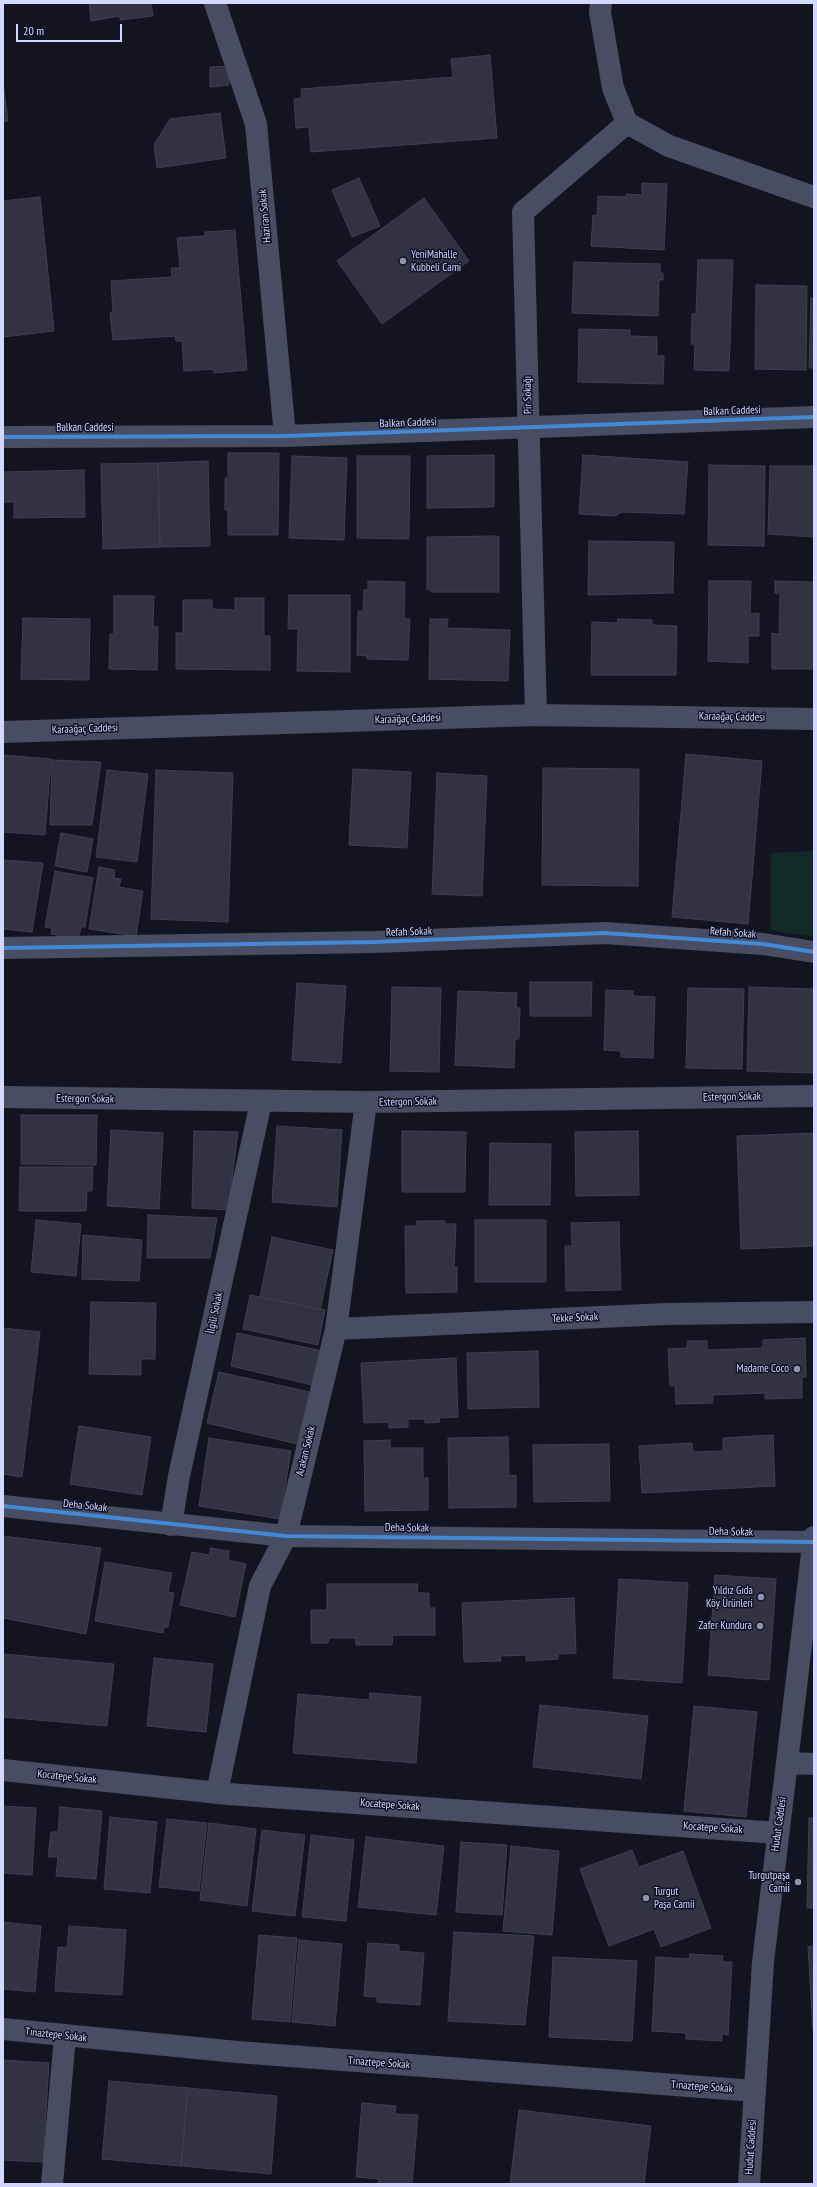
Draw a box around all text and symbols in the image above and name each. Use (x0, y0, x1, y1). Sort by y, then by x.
scale bar (18, 16, 124, 42)
text: 20 m (23, 23, 44, 38)
street label: Haziran Sokak (256, 189, 274, 243)
place label: YeniMahalle Kubbeli Cami (411, 248, 461, 274)
marker: YeniMahalle Kubbeli Cami (398, 256, 408, 266)
street label: Pir Sokağı (521, 376, 535, 414)
street label: Balkan Caddesi (703, 403, 761, 419)
street label: Balkan Caddesi (379, 415, 437, 431)
street label: Balkan Caddesi (56, 421, 114, 435)
street label: Karaağaç Caddesi (699, 710, 765, 724)
street label: Karaağaç Caddesi (375, 711, 441, 727)
street label: Karaağaç Caddesi (52, 721, 118, 737)
street label: Refah Sokak (386, 925, 432, 939)
street label: Refah Sokak (710, 925, 756, 941)
street label: Estergon Sokak (703, 1090, 761, 1104)
street label: Estergon Sokak (56, 1092, 114, 1106)
street label: Estergon Sokak (379, 1095, 437, 1109)
street label: İlgili Sokak (204, 1291, 226, 1335)
street label: Tekke Sokak (552, 1310, 598, 1326)
place label: Madame Coco (736, 1362, 789, 1376)
marker: Madame Coco (792, 1364, 802, 1374)
street label: Arakan Sokak (293, 1425, 319, 1477)
street label: Deha Sokak (62, 1497, 108, 1515)
street label: Deha Sokak (385, 1521, 429, 1535)
street label: Deha Sokak (709, 1525, 753, 1539)
place label: Yıldız Gıda Köy Ürünleri (706, 1584, 753, 1610)
marker: Yıldız Gıda Köy Ürünleri (756, 1592, 766, 1602)
place label: Zafer Kundura (699, 1619, 752, 1633)
marker: Zafer Kundura (755, 1621, 765, 1631)
street label: Kocatepe Sokak (37, 1767, 97, 1787)
street label: Kocatepe Sokak (360, 1796, 420, 1814)
street label: Hudut Caddesi (769, 1796, 789, 1852)
street label: Kocatepe Sokak (683, 1819, 743, 1837)
place label: Turgutpaşa Cami̇i̇ (748, 1869, 790, 1895)
marker: Turgutpaşa Cami̇i̇ (793, 1877, 803, 1887)
place label: Turgut Paşa Camii (654, 1885, 695, 1911)
marker: Turgut Paşa Camii (641, 1893, 651, 1903)
street label: Tınaztepe Sokak (24, 2025, 88, 2045)
street label: Tınaztepe Sokak (348, 2054, 410, 2072)
street label: Tınaztepe Sokak (671, 2078, 733, 2096)
street label: Hudut Caddesi (742, 2119, 760, 2175)

